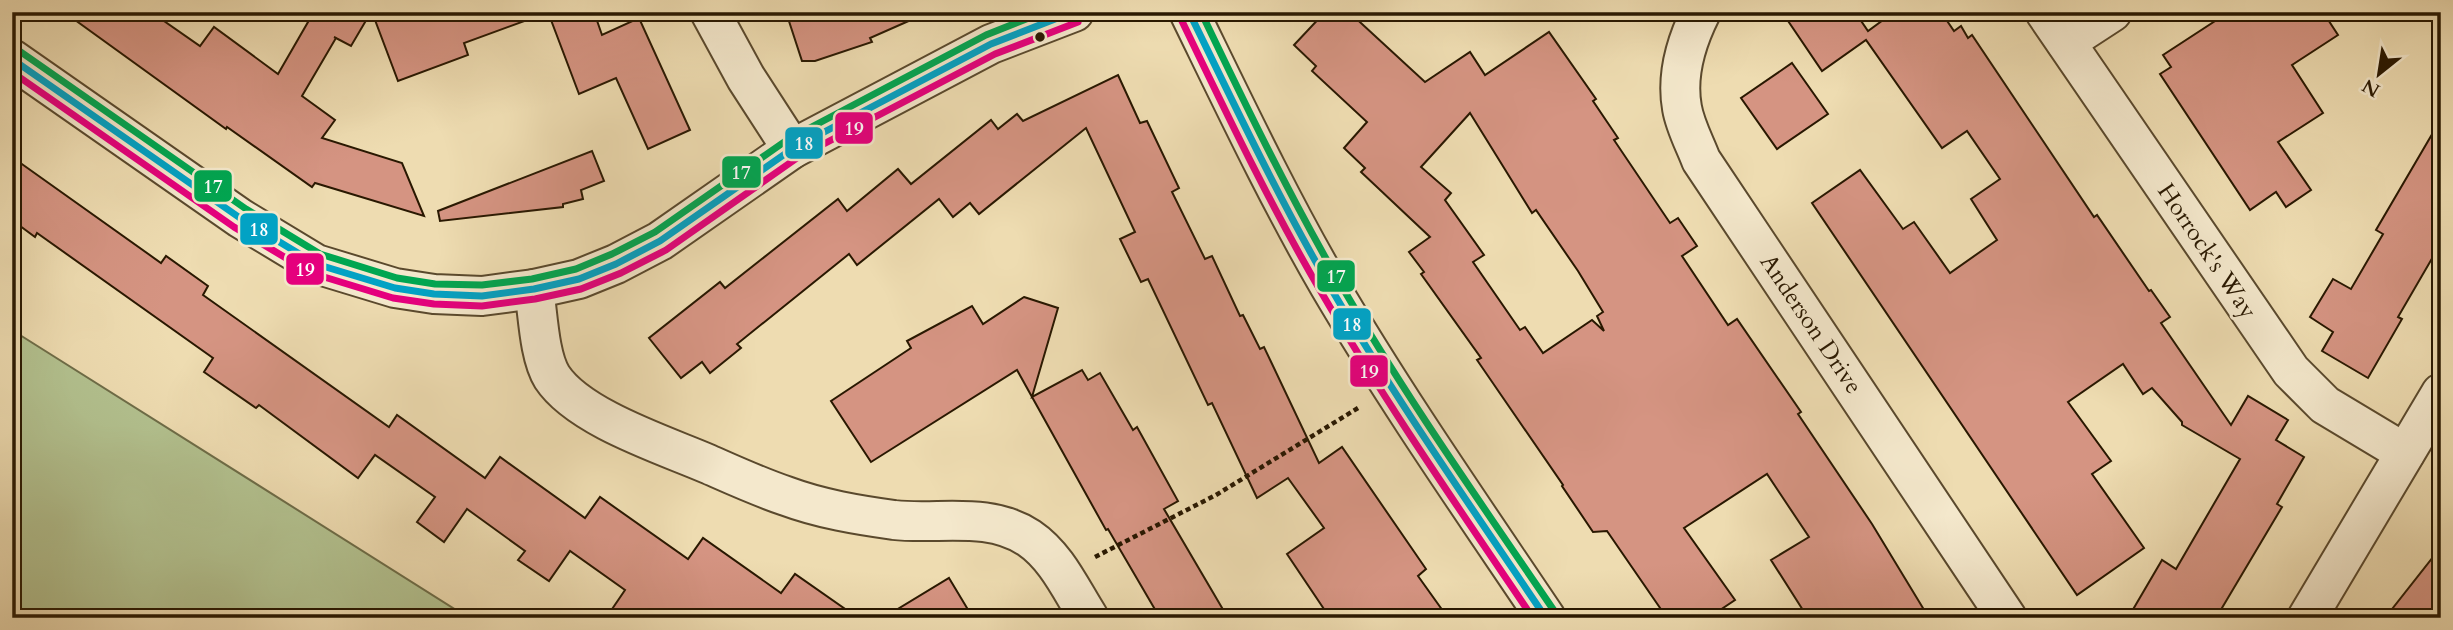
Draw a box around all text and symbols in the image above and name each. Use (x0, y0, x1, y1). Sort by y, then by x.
unlabelled marker (1033, 30, 1047, 44)
north arrow (2344, 38, 2414, 108)
text: N (2357, 72, 2385, 103)
line badge: 19 (834, 111, 874, 145)
text: 19 (844, 116, 864, 142)
line badge: 18 (784, 126, 824, 160)
text: 18 (794, 131, 814, 157)
line badge: 17 (721, 155, 762, 189)
text: 17 (731, 160, 751, 186)
line badge: 17 (193, 169, 233, 203)
text: 17 (203, 174, 223, 200)
street label: Horrock's Way (2149, 177, 2265, 325)
line badge: 18 (239, 212, 279, 246)
text: 18 (249, 217, 269, 243)
street label: Anderson Drive (1752, 248, 1870, 400)
line badge: 19 (285, 252, 325, 286)
text: 19 (295, 257, 315, 283)
line badge: 17 (1316, 259, 1356, 293)
text: 17 (1326, 264, 1346, 290)
line badge: 18 (1332, 307, 1372, 341)
text: 18 (1342, 312, 1362, 338)
line badge: 19 (1349, 354, 1389, 388)
text: 19 (1359, 359, 1379, 385)

